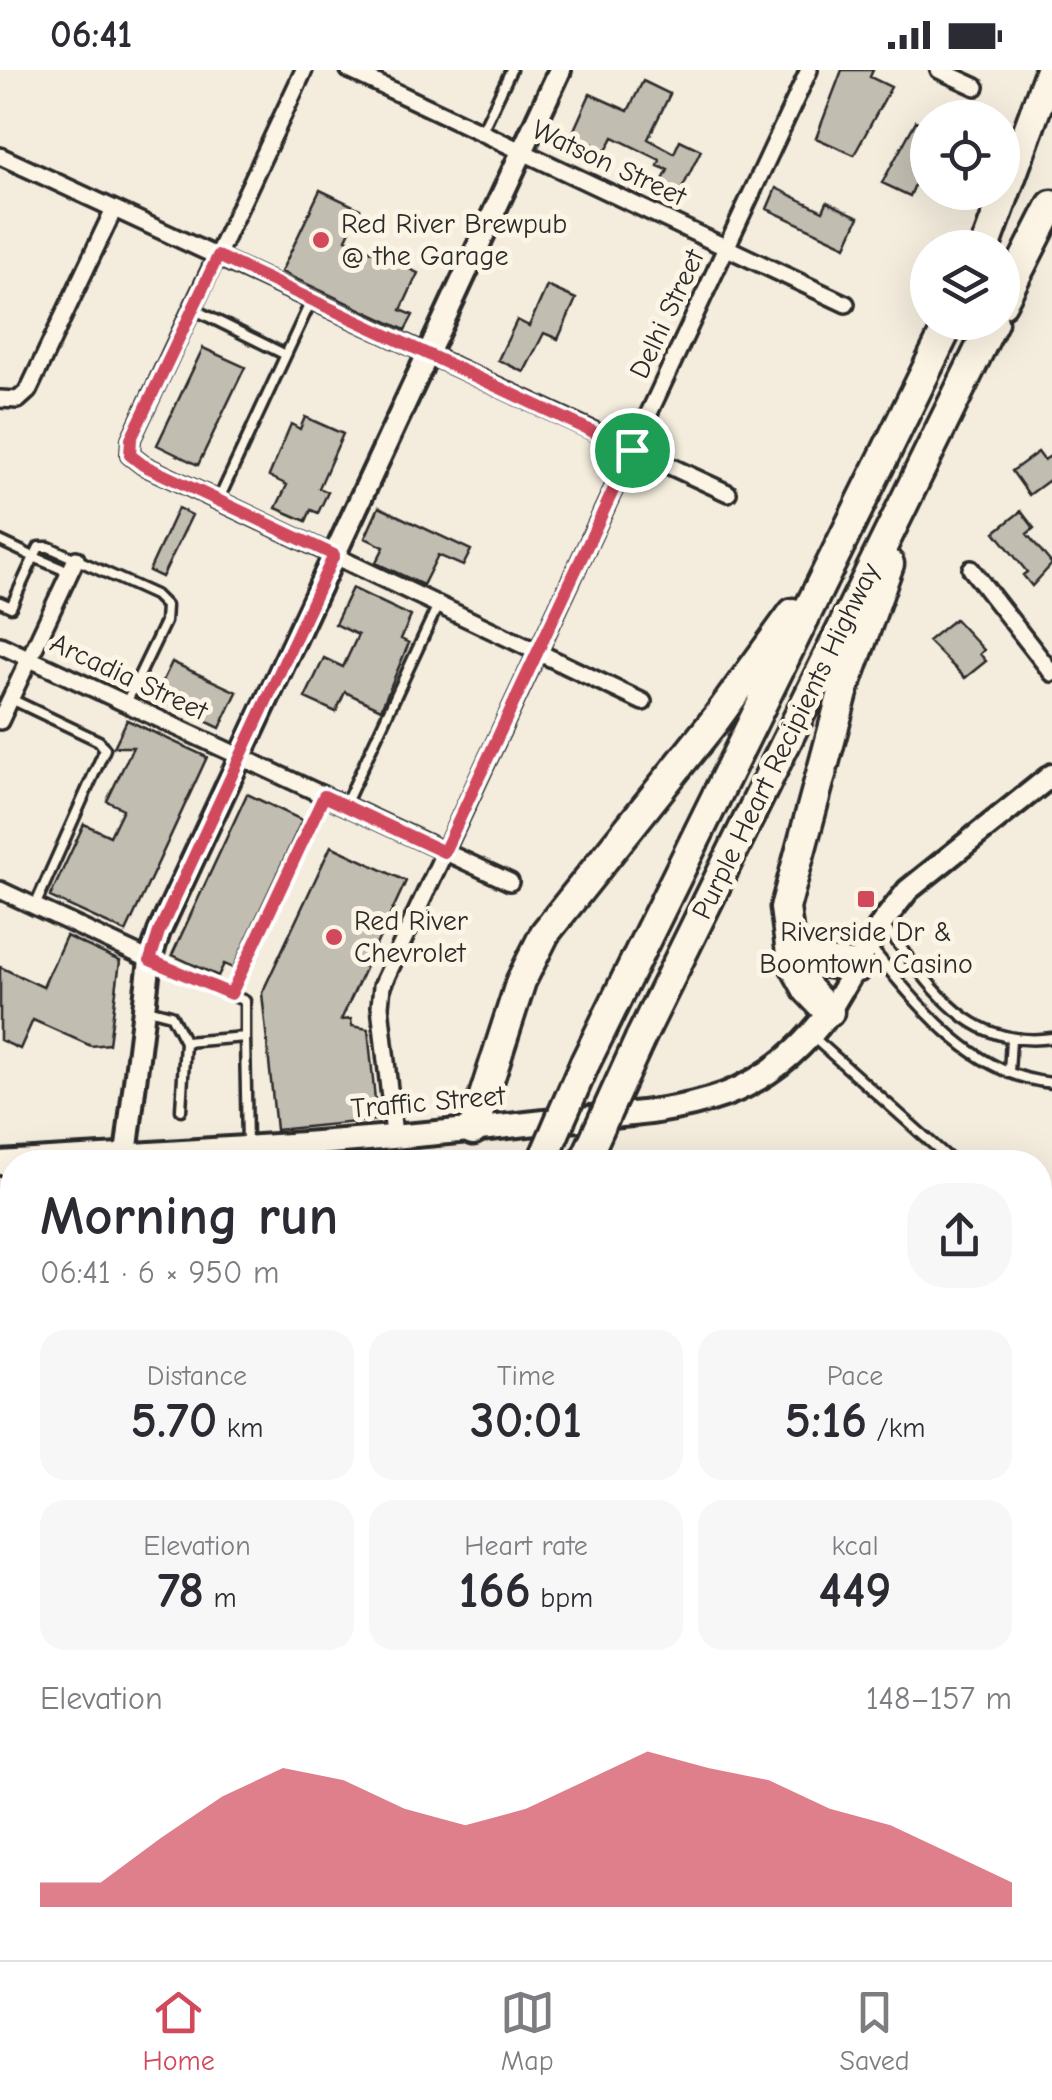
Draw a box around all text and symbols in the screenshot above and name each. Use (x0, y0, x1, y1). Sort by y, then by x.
text: 06:41 (50, 13, 132, 57)
map controls (910, 100, 1020, 340)
button: locate (910, 100, 1020, 210)
street label: Watson Street (527, 113, 692, 213)
place label: Red River Brewpub @ the Garage (341, 208, 567, 272)
marker: Red River Brewpub @ the Garage (310, 229, 332, 251)
button: layers (910, 230, 1020, 340)
street label: Delhi Street (623, 244, 711, 384)
pin (590, 408, 675, 493)
icon: arrive (605, 423, 660, 478)
street label: Purple Heart Recipients Highway (686, 557, 887, 924)
street label: Arcadia Street (45, 627, 214, 728)
marker: Riverside Dr & Boomtown Casino (855, 888, 877, 910)
place label: Red River Chevrolet (354, 905, 468, 969)
place label: Riverside Dr & Boomtown Casino (759, 916, 973, 980)
marker: Red River Chevrolet (323, 926, 345, 948)
street label: Traffic Street (350, 1079, 507, 1125)
button: share (907, 1183, 1012, 1288)
text: Morning run (40, 1184, 338, 1248)
text: 06:41 · 6 × 950 m (40, 1254, 280, 1291)
text: Distance (147, 1360, 247, 1392)
text: Time (497, 1360, 555, 1392)
text: Pace (827, 1360, 883, 1392)
text: 5.70 (131, 1392, 217, 1450)
text: 30:01 (470, 1392, 582, 1450)
text: 5:16 (785, 1392, 867, 1450)
text: km (217, 1412, 263, 1444)
text: /km (867, 1412, 925, 1444)
text: Elevation (143, 1530, 251, 1562)
text: Heart rate (464, 1530, 588, 1562)
text: kcal (831, 1530, 879, 1562)
text: 78 (157, 1562, 204, 1620)
text: 166 (459, 1562, 531, 1620)
text: 449 (818, 1562, 892, 1620)
text: m (204, 1582, 237, 1614)
text: bpm (531, 1582, 593, 1614)
text: Elevation (40, 1680, 163, 1717)
text: 148–157 m (866, 1680, 1012, 1717)
tab: Home (142, 1985, 215, 2077)
tab: Map (500, 1985, 555, 2077)
tab: Saved (840, 1985, 910, 2077)

